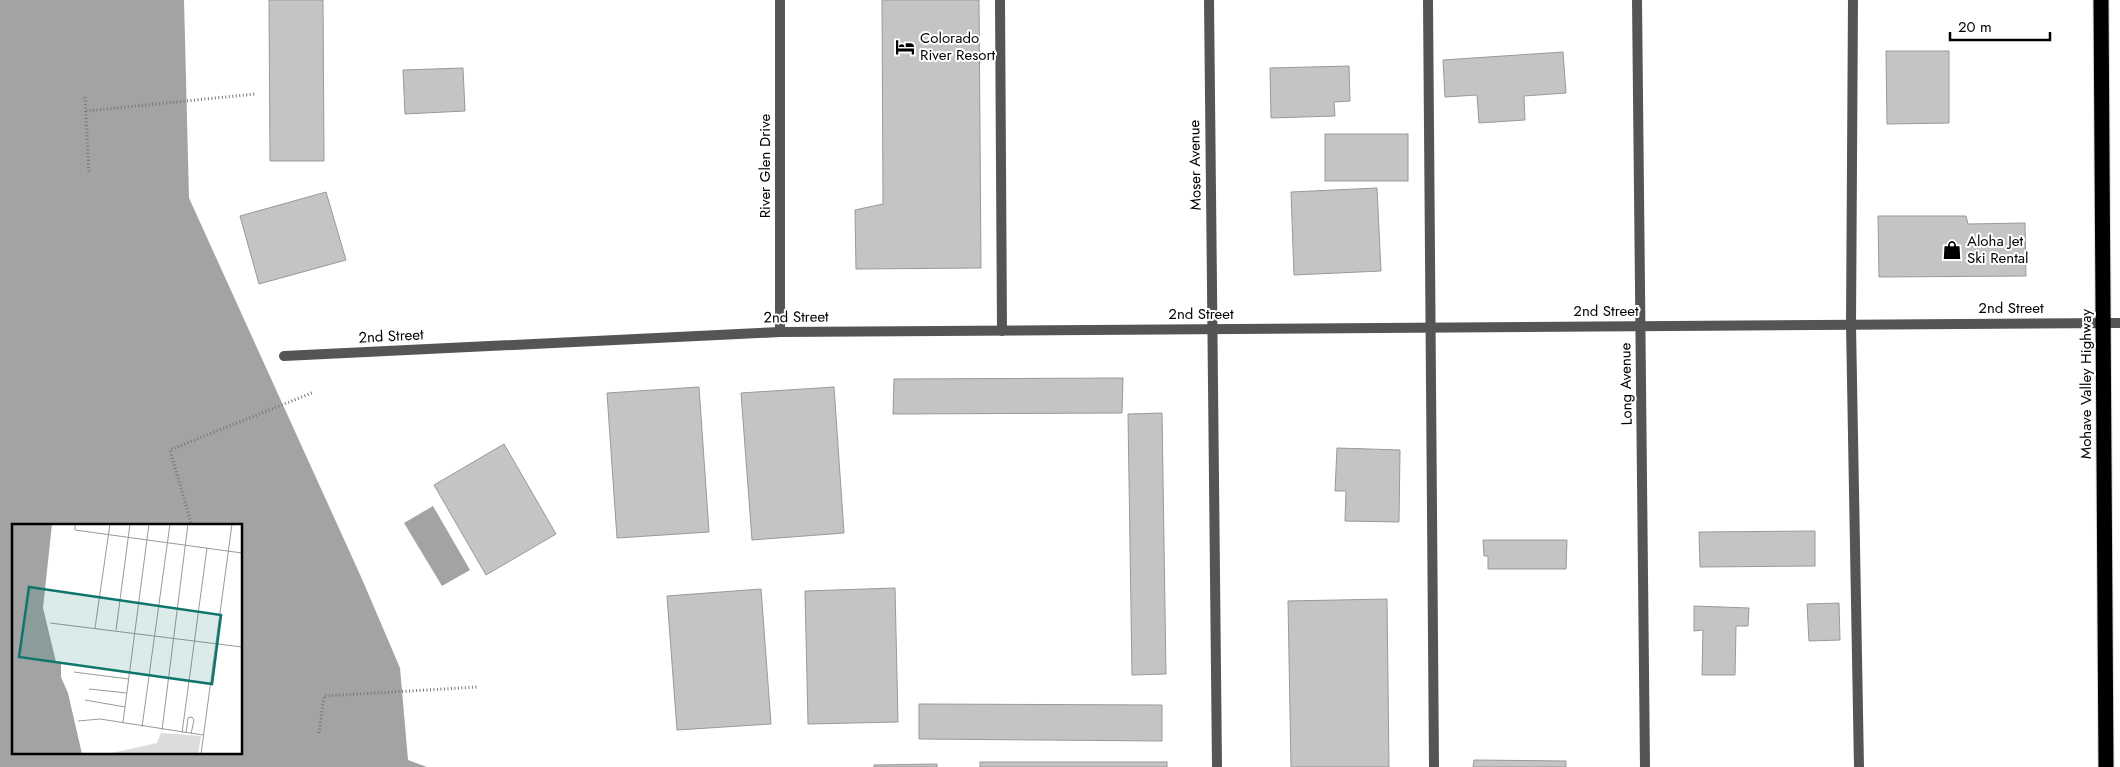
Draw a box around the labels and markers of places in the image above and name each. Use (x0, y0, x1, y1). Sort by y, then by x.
place label: Colorado River Resort (920, 27, 996, 66)
hotel icon: Colorado River Resort (894, 36, 916, 58)
place label: Aloha Jet Ski Rental (1967, 230, 2029, 269)
shop icon: Aloha Jet Ski Rental (1941, 239, 1963, 261)

